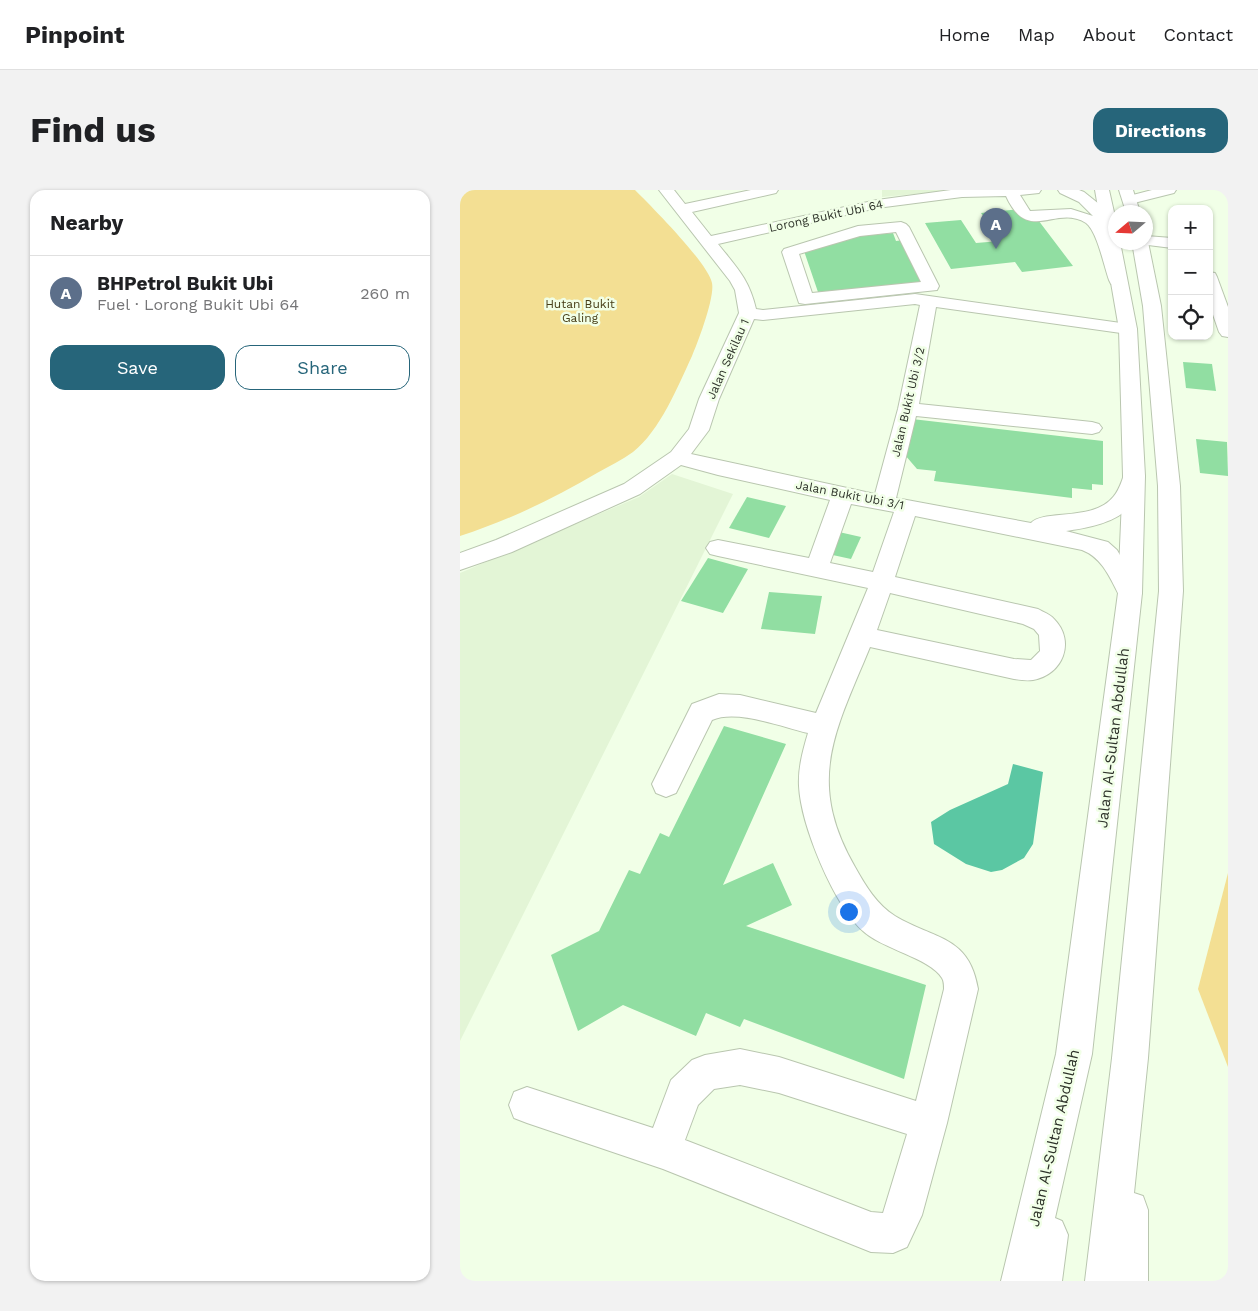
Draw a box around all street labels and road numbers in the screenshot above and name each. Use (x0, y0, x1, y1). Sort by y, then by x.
street label: Lorong Bukit Ubi 64 (768, 197, 884, 235)
street label: Jalan Sekilau 1 (704, 317, 752, 401)
street label: Jalan Bukit Ubi 3/2 (889, 346, 927, 458)
street label: Jalan Bukit Ubi 3/1 (795, 478, 905, 512)
street label: Jalan Al-Sultan Abdullah (1093, 647, 1133, 829)
street label: Jalan Al-Sultan Abdullah (1025, 1048, 1083, 1228)

